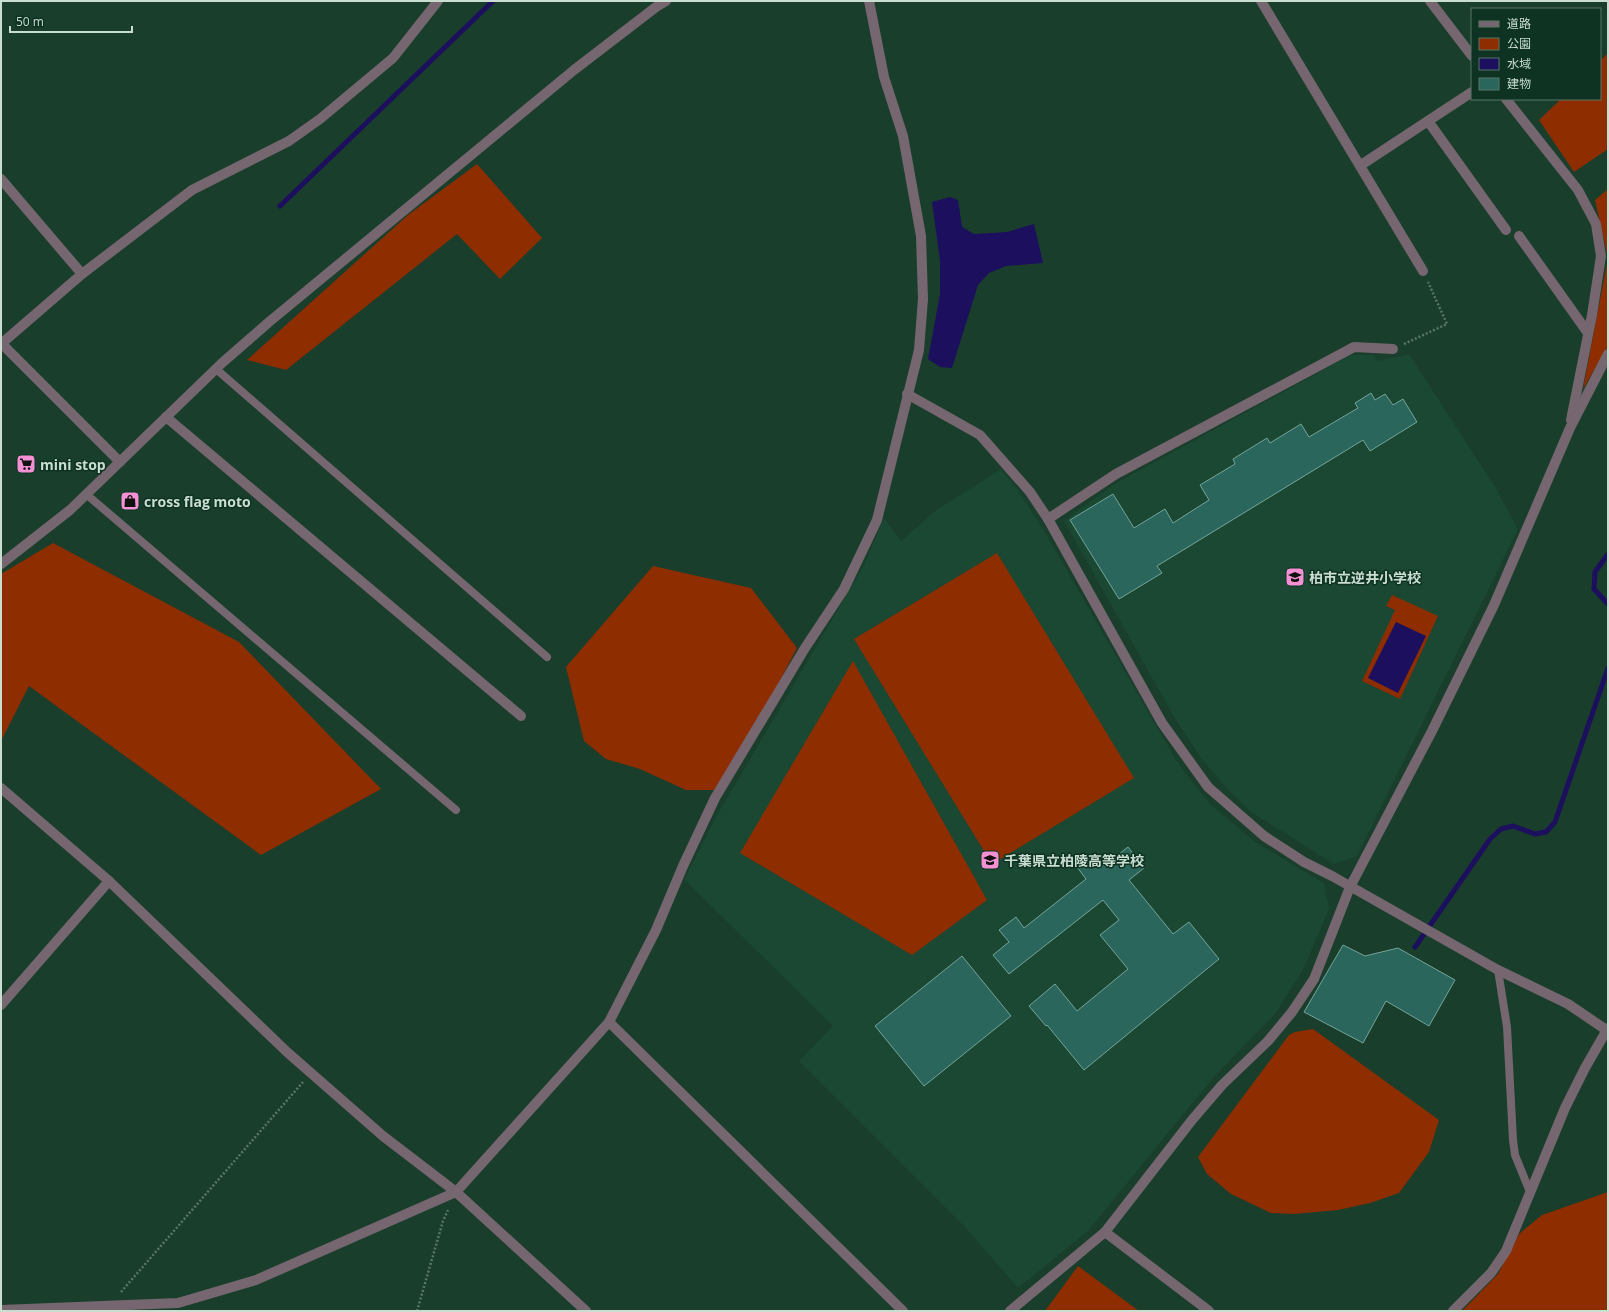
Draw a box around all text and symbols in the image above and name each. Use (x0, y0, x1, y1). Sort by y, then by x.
scale bar (10, 8, 132, 34)
legend (1471, 8, 1601, 100)
text: 50 m (16, 13, 44, 30)
text: 道路 (1507, 15, 1531, 32)
text: 公園 (1507, 35, 1531, 52)
text: 水域 (1507, 55, 1531, 72)
text: 建物 (1507, 75, 1531, 92)
supermarket icon: mini stop (15, 453, 37, 475)
place label: mini stop (40, 455, 106, 474)
shop icon: cross flag moto (119, 490, 141, 512)
place label: cross flag moto (144, 492, 251, 511)
school or university icon: 柏市立逆井小学校 (1284, 566, 1306, 588)
place label: 柏市立逆井小学校 (1309, 568, 1421, 587)
school or university icon: 千葉県立柏陵高等学校 (979, 849, 1001, 871)
place label: 千葉県立柏陵高等学校 (1004, 851, 1144, 870)

